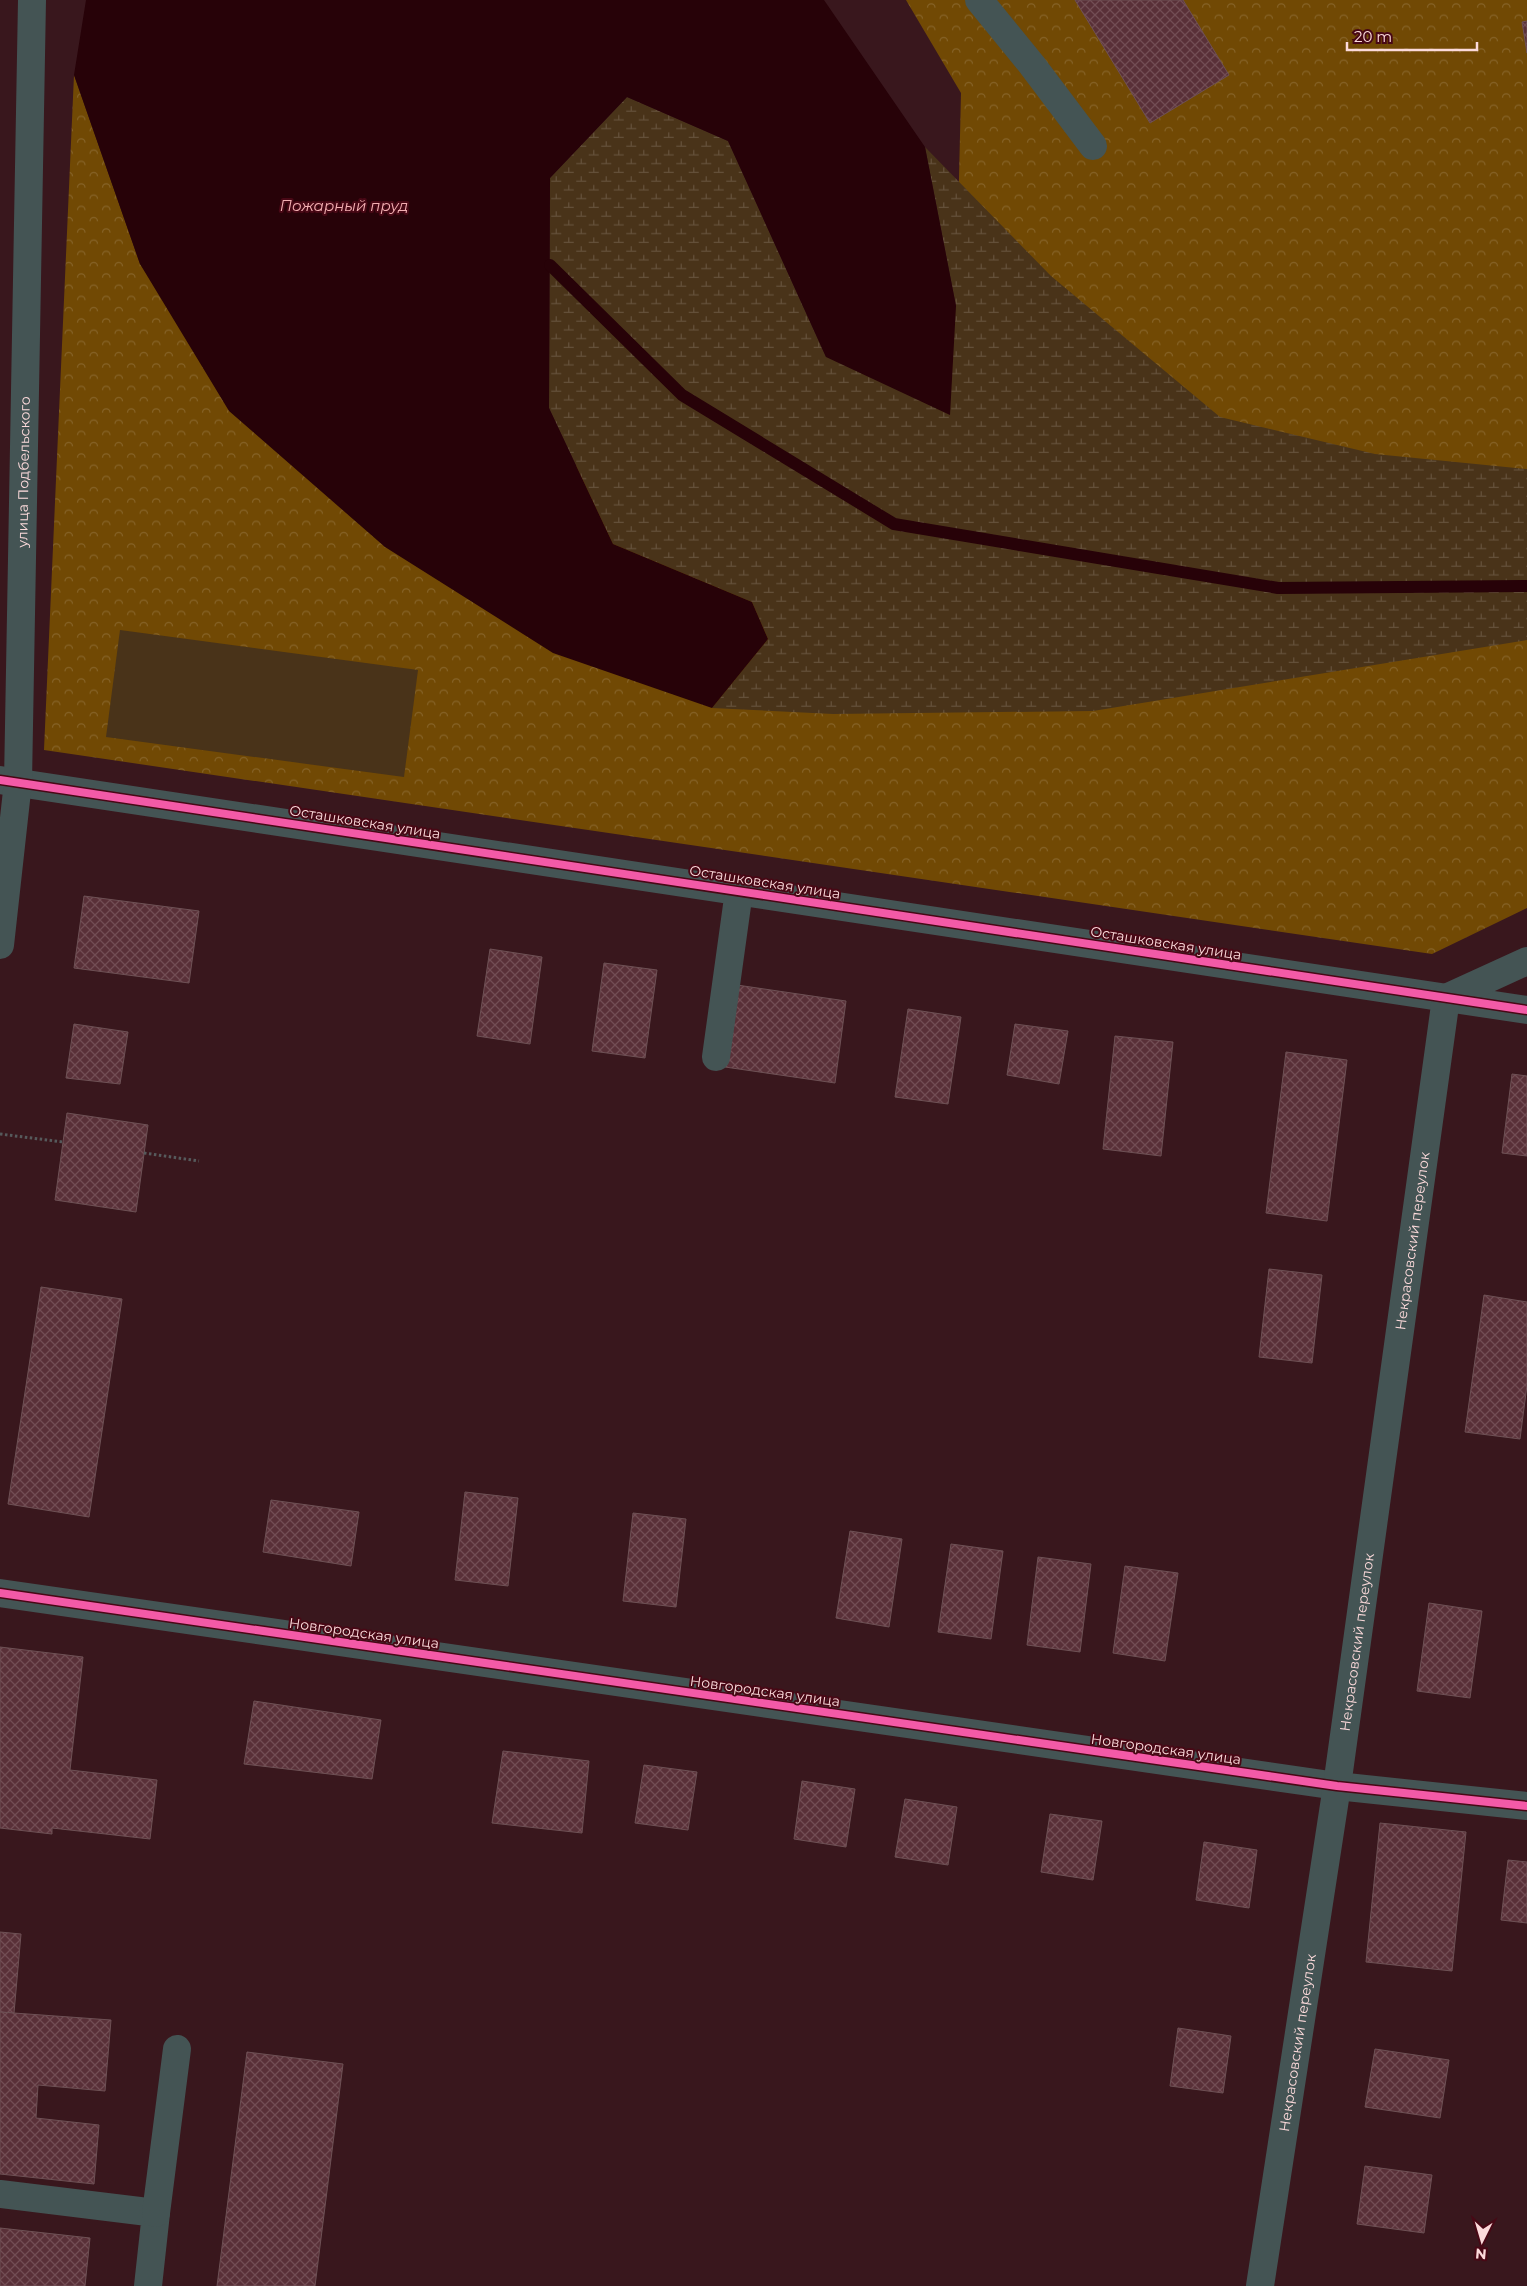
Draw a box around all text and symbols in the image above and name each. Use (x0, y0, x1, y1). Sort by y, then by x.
scale bar (1347, 20, 1477, 52)
text: 20 m (1354, 27, 1392, 46)
water label: Пожарный пруд (280, 196, 408, 215)
street label: улица Подбельского (13, 396, 34, 549)
street label: Осташковская улица (288, 801, 442, 843)
street label: Осташковская улица (688, 861, 842, 903)
street label: Осташковская улица (1089, 922, 1243, 964)
street label: Некрасовский переулок (1391, 1151, 1434, 1331)
street label: Некрасовский переулок (1336, 1552, 1378, 1733)
street label: Новгородская улица (288, 1614, 440, 1652)
street label: Новгородская улица (689, 1672, 841, 1710)
street label: Новгородская улица (1090, 1730, 1242, 1768)
street label: Некрасовский переулок (1275, 1953, 1320, 2133)
north arrow (1457, 2216, 1507, 2266)
text: N (1474, 2244, 1487, 2263)

